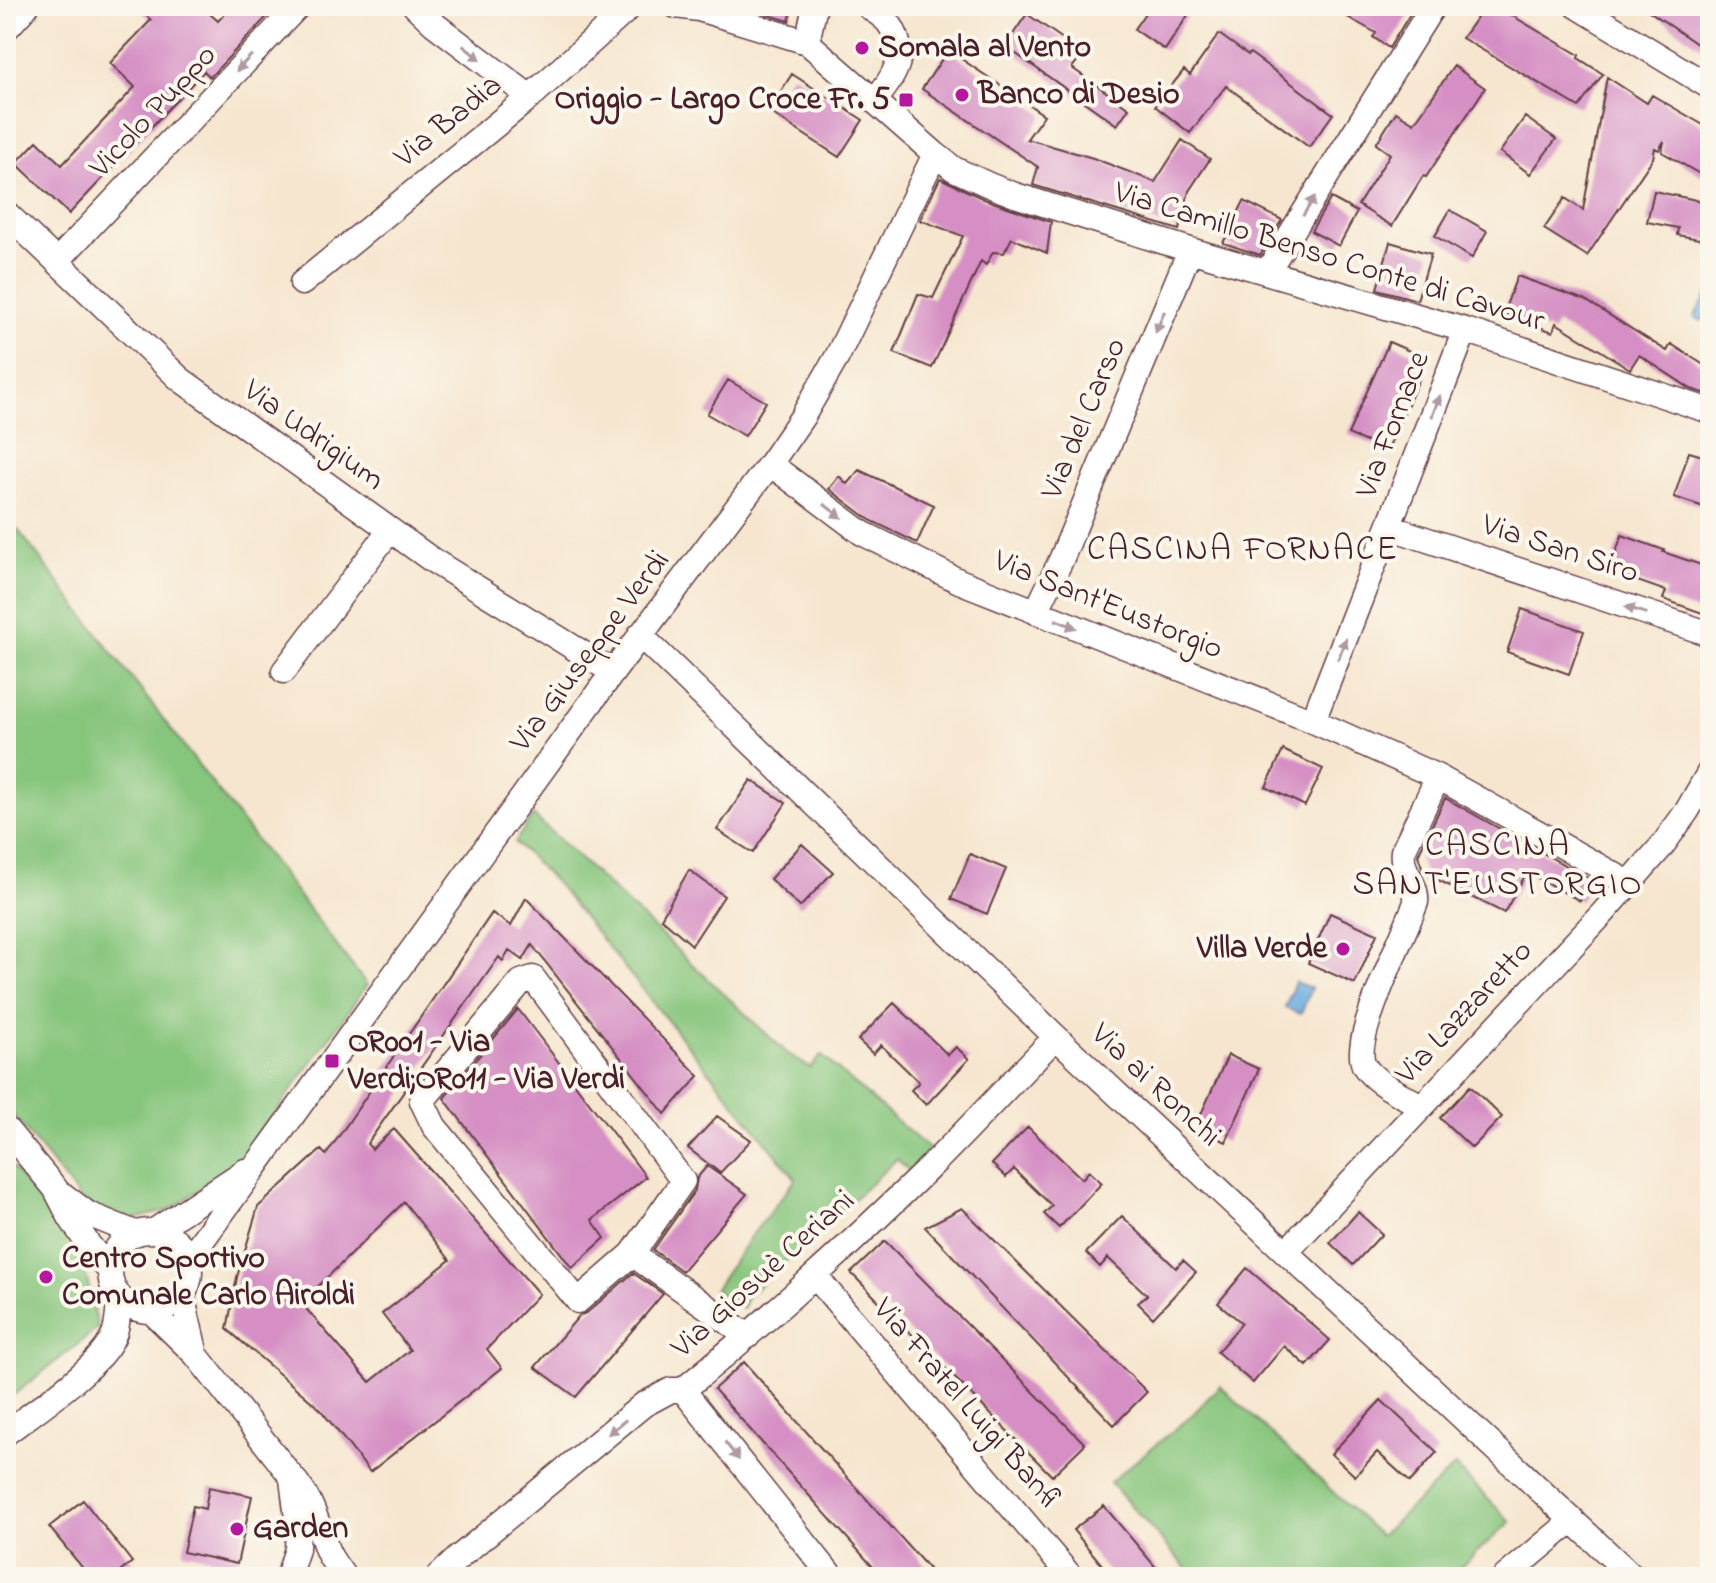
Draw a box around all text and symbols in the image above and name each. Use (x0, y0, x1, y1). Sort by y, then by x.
place label: Somala al Vento (878, 25, 1091, 72)
street label: Vicolo Puppo (79, 34, 229, 190)
marker: Somala al Vento (853, 39, 871, 57)
one-way arrow (461, 44, 482, 60)
one-way arrow (236, 53, 254, 72)
street label: Via Badia (384, 64, 513, 181)
place label: Banco di Desio (976, 72, 1180, 119)
place label: Origgio - Largo Croce Fr. 5 (554, 77, 890, 125)
marker: Banco di Desio (953, 86, 971, 104)
marker: Origgio - Largo Croce Fr. 5 (897, 91, 915, 109)
street label: Via Camillo Benso Conte di Cavour (1107, 170, 1550, 346)
one-way arrow (1301, 195, 1315, 217)
one-way arrow (1153, 310, 1166, 334)
street label: Via del Carso (1030, 331, 1140, 508)
street label: Via Fornace (1344, 344, 1444, 506)
street label: Via Udrigium (232, 368, 393, 503)
one-way arrow (1430, 394, 1443, 418)
street label: Via San Siro (1475, 502, 1644, 597)
one-way arrow (822, 503, 844, 519)
district label: CASCINA FORNACE (1087, 526, 1399, 576)
street label: Via Sant'Eustorgio (985, 538, 1230, 673)
street label: Via Giuseppe Verdi (499, 541, 683, 764)
one-way arrow (1624, 603, 1648, 615)
one-way arrow (1054, 617, 1078, 630)
one-way arrow (1336, 637, 1349, 661)
district label: CASCINA SANT'EUSTORGIO (1352, 822, 1644, 911)
place label: Villa Verde (1196, 926, 1329, 973)
street label: Via Lazzaretto (1385, 930, 1545, 1097)
marker: Villa Verde (1334, 940, 1352, 958)
street label: Via ai Ronchi (1078, 1012, 1231, 1159)
place label: OR001 - Via Verdi;OR011 - Via Verdi (347, 1020, 625, 1104)
marker: OR001 - Via Verdi;OR011 - Via Verdi (323, 1052, 341, 1070)
street label: Via Giosuè Ceriani (661, 1179, 866, 1371)
place label: Centro Sportivo Comunale Carlo Airoldi (62, 1236, 355, 1320)
marker: Centro Sportivo Comunale Carlo Airoldi (37, 1268, 55, 1286)
street label: Via Fratel Luigi Banfi (860, 1288, 1074, 1524)
one-way arrow (607, 1418, 627, 1435)
one-way arrow (723, 1441, 739, 1461)
place label: Garden (253, 1506, 349, 1553)
marker: Garden (228, 1520, 246, 1538)

